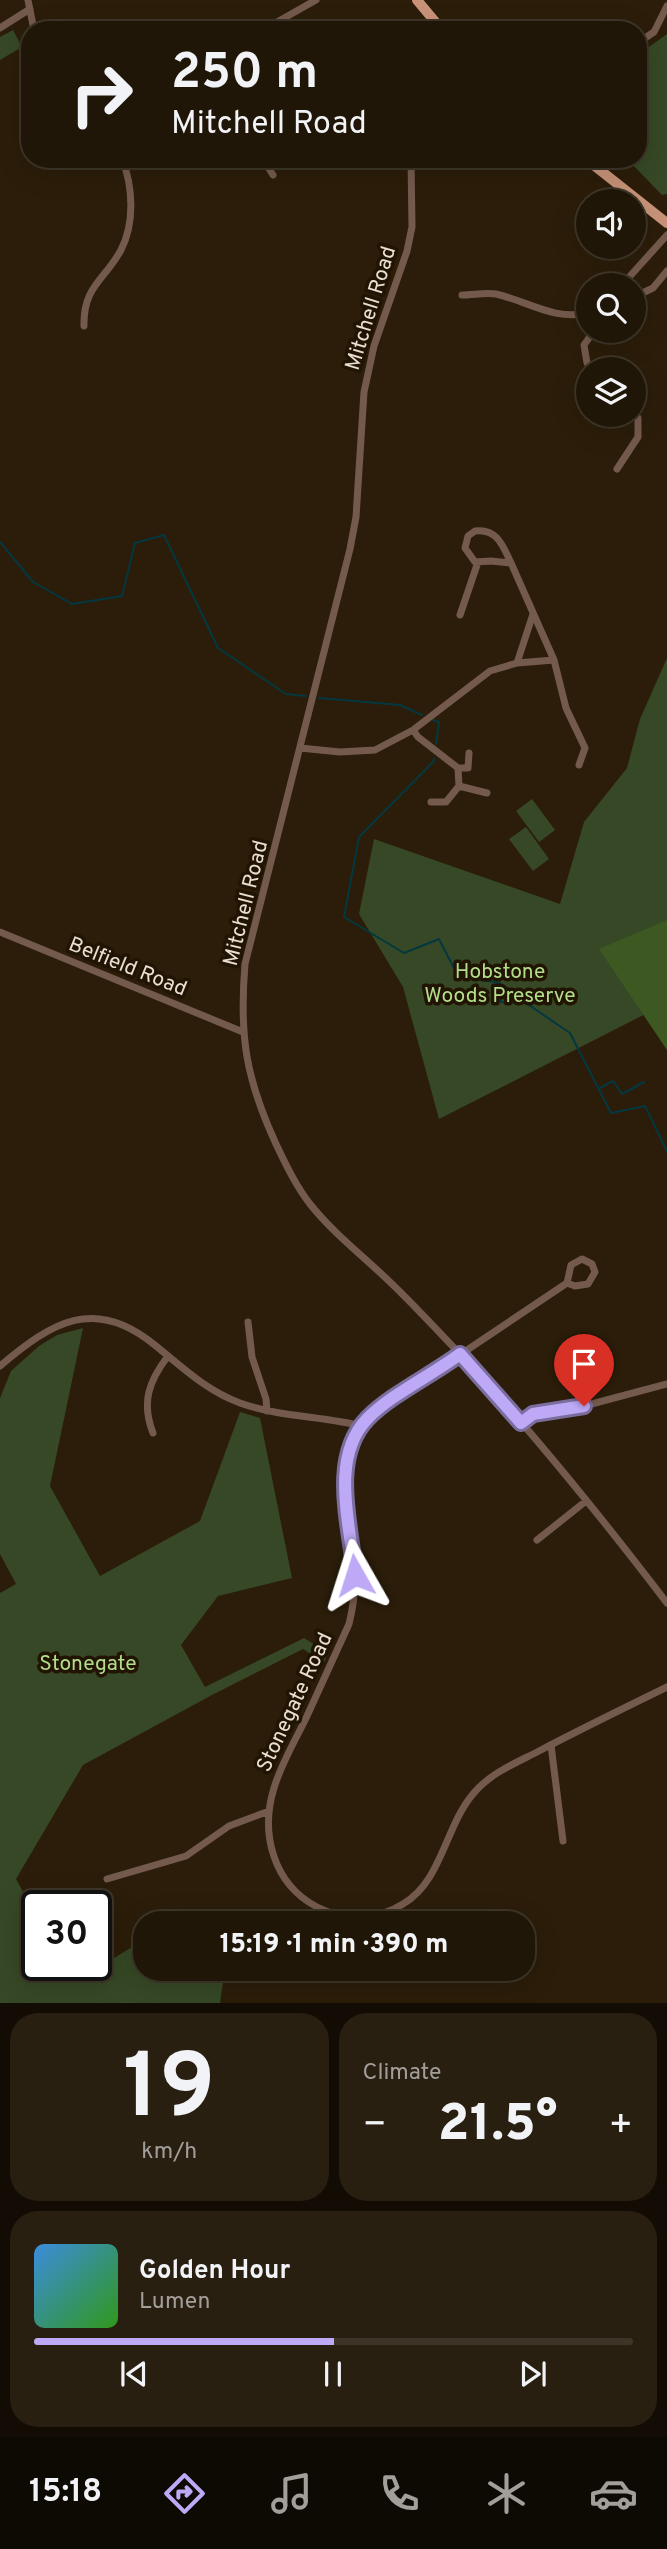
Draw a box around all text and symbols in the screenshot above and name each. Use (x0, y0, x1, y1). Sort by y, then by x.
text: 250 m (171, 44, 318, 106)
icon: right (56, 49, 147, 140)
text: Mitchell Road (171, 105, 367, 145)
map controls (576, 189, 646, 427)
button: sound (576, 189, 646, 259)
street label: Mitchell Road (340, 243, 403, 374)
button: search (576, 273, 646, 343)
button: layers (576, 357, 646, 427)
street label: Mitchell Road (218, 838, 275, 969)
street label: Belfield Road (64, 931, 191, 1003)
park label: Hobstone Woods Preserve (424, 959, 576, 1010)
pin (554, 1334, 614, 1406)
icon: arrive (565, 1345, 603, 1383)
position arrow (318, 1538, 392, 1612)
street label: Stonegate Road (251, 1629, 339, 1777)
park label: Stonegate (39, 1651, 137, 1678)
speed limit sign: 30 (21, 1890, 112, 1981)
text: 15:19 · 1 min · 390 m (220, 1929, 448, 1962)
text: 19 (123, 2035, 215, 2150)
text: Climate (363, 2059, 441, 2088)
text: 21.5° (438, 2093, 558, 2159)
text: − (363, 2102, 387, 2151)
text: + (608, 2102, 633, 2151)
text: km/h (141, 2138, 197, 2167)
text: Golden Hour (139, 2255, 290, 2288)
text: Lumen (139, 2288, 210, 2317)
icon: previous (115, 2355, 153, 2393)
icon: pause (314, 2355, 352, 2393)
icon: next (514, 2355, 552, 2393)
icon: directions (160, 2469, 209, 2518)
icon: music (267, 2469, 316, 2518)
icon: phone (375, 2469, 424, 2518)
icon: climate (482, 2469, 531, 2518)
icon: car (589, 2469, 638, 2518)
text: 15:18 (29, 2473, 102, 2513)

